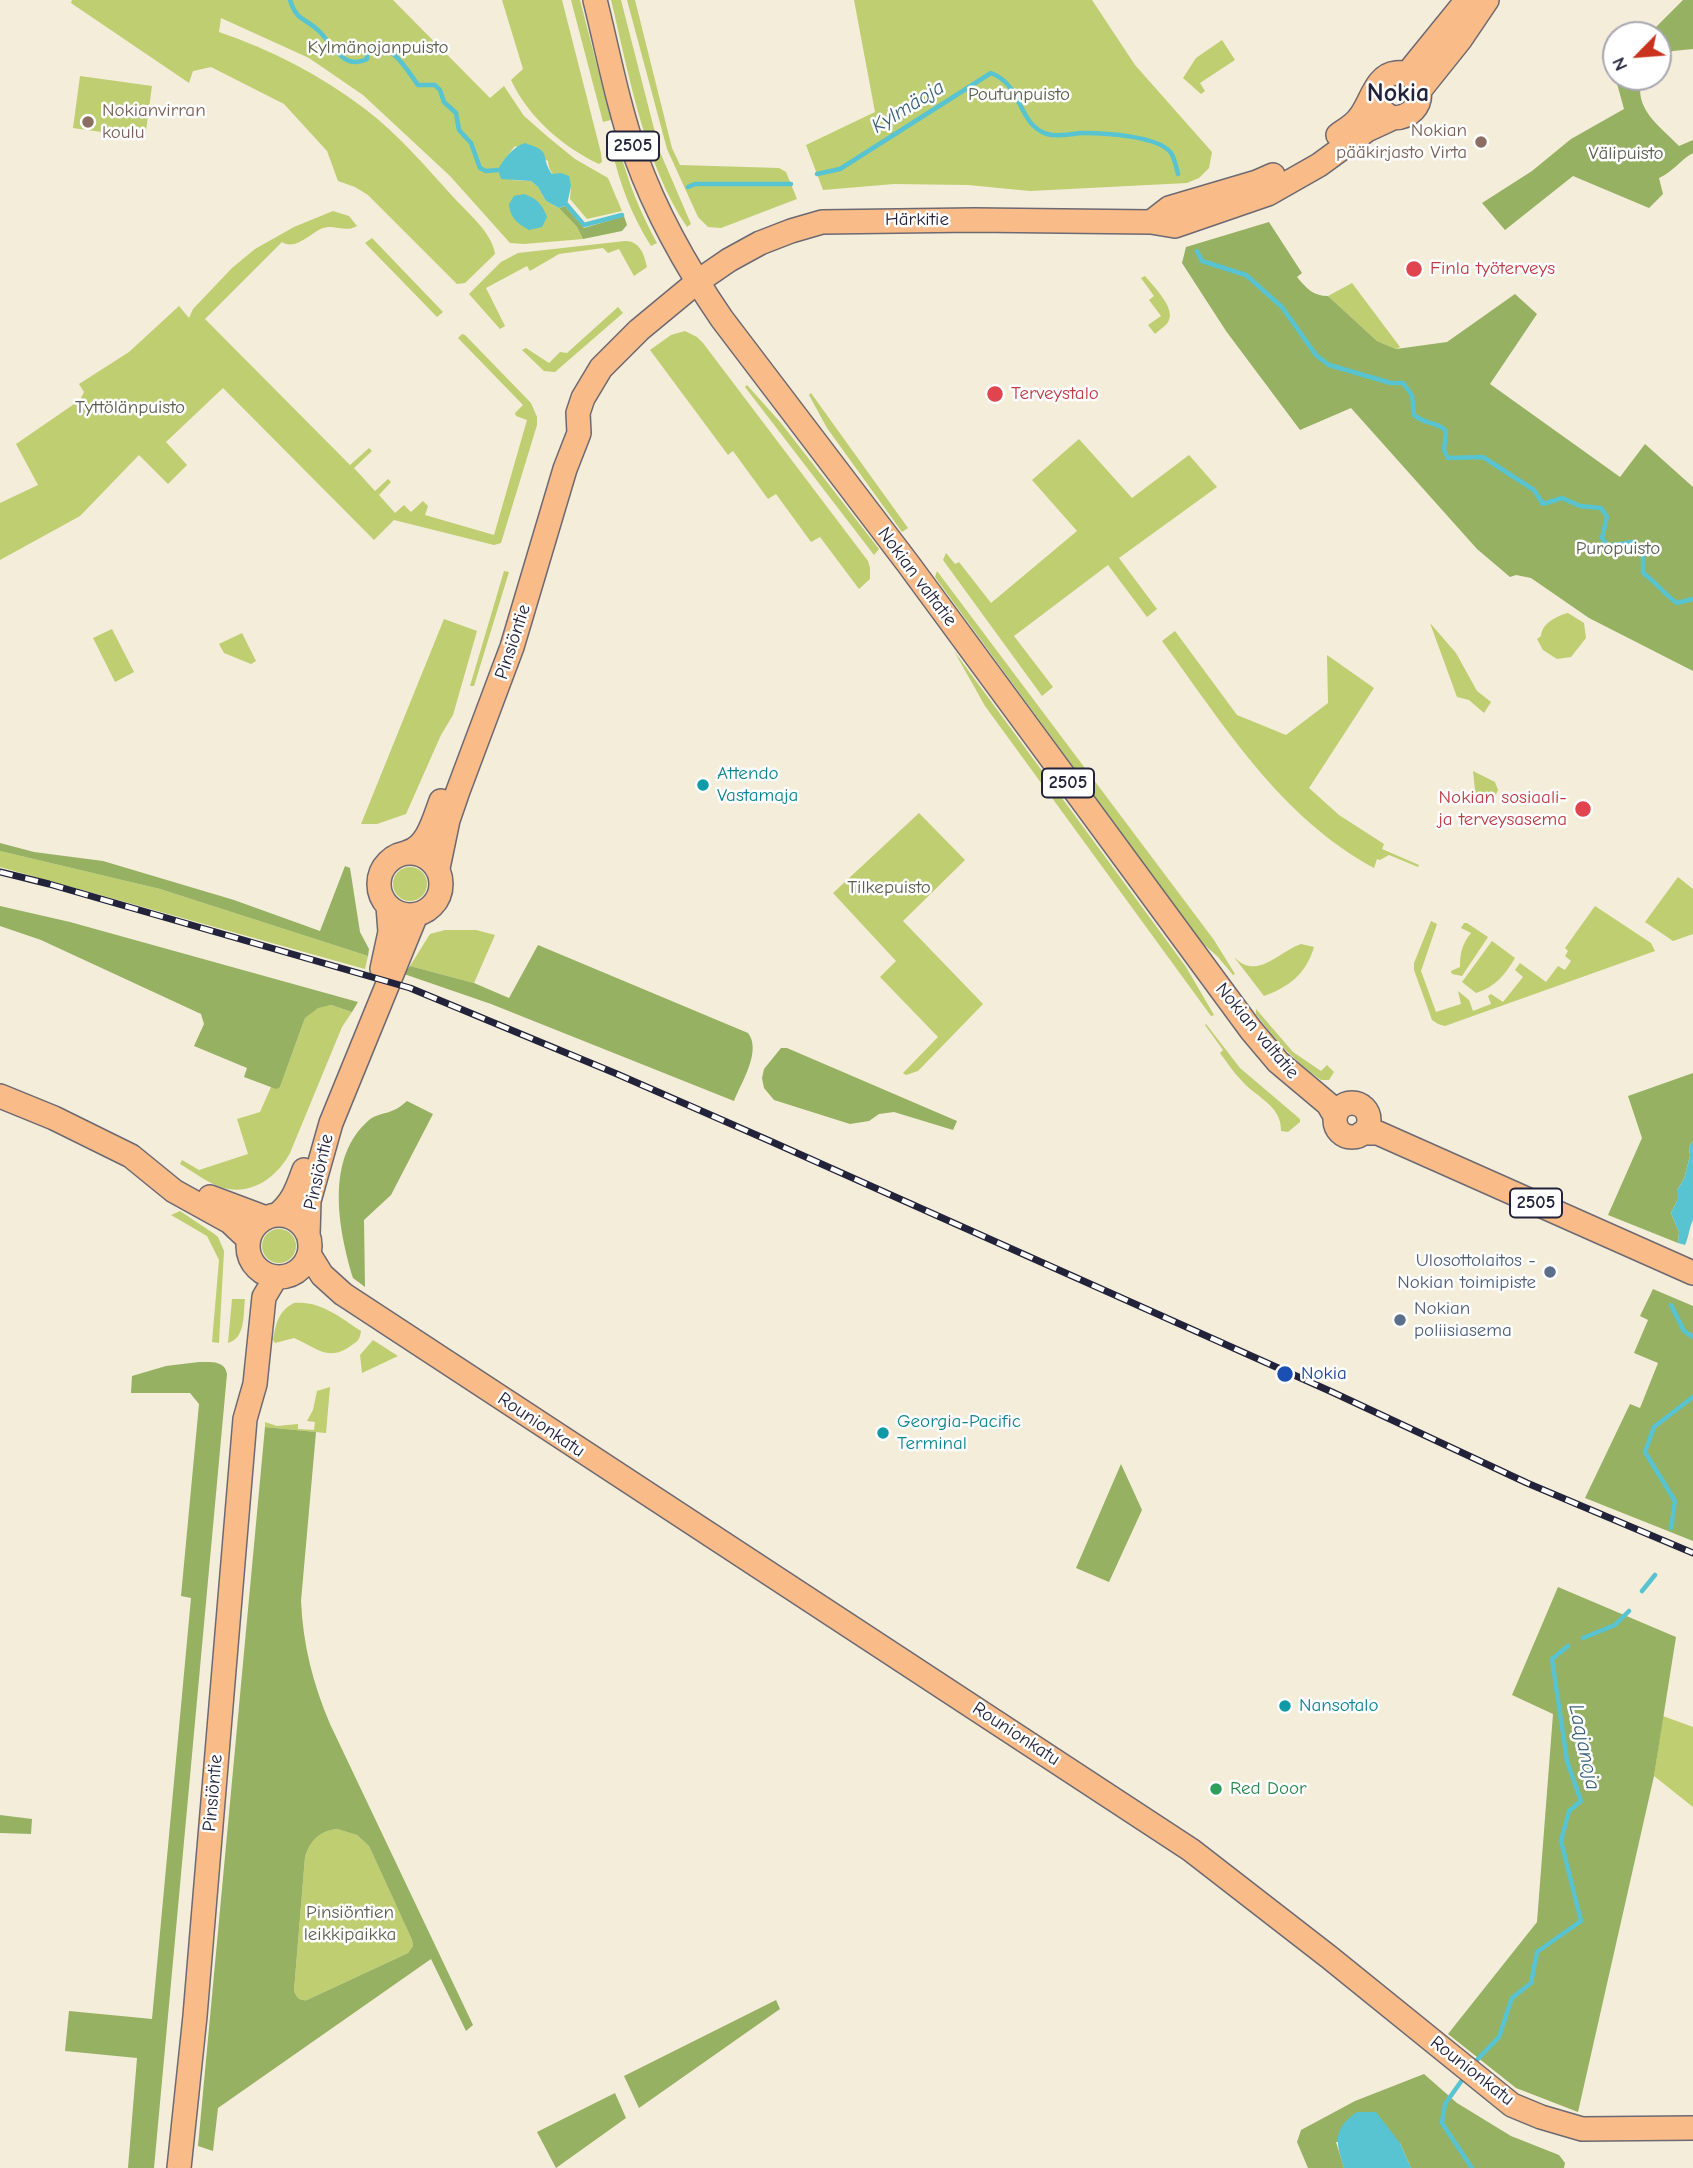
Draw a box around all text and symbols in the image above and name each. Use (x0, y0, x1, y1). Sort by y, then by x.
north arrow (1602, 21, 1672, 91)
park label: Kylmänojanpuisto (307, 37, 449, 59)
text: N (1607, 54, 1632, 74)
water label: Kylmäoja (867, 75, 949, 139)
district label: Nokia (1367, 78, 1429, 110)
park label: Poutunpuisto (968, 84, 1070, 106)
place label: Nokianvirran koulu (102, 100, 206, 144)
marker: Nokianvirran koulu (80, 114, 96, 130)
place label: Nokian pääkirjasto Virta (1336, 120, 1467, 164)
road number: 2505 (607, 132, 659, 160)
marker: Nokian pääkirjasto Virta (1473, 134, 1489, 150)
park label: Välipuisto (1588, 143, 1664, 165)
street label: Härkitie (885, 209, 949, 231)
place label: Finla työterveys (1430, 258, 1555, 280)
marker: Finla työterveys (1404, 259, 1424, 279)
place label: Terveystalo (1011, 383, 1099, 405)
marker: Terveystalo (985, 384, 1005, 404)
park label: Tyttölänpuisto (75, 397, 185, 419)
street label: Nokian valtatie (872, 523, 962, 631)
park label: Puropuisto (1576, 538, 1660, 560)
street label: Pinsiöntie (490, 602, 536, 682)
place label: Attendo Vastamaja (717, 763, 798, 807)
road number: 2505 (1042, 768, 1094, 798)
marker: Attendo Vastamaja (695, 777, 711, 793)
place label: Nokian sosiaali- ja terveysasema (1438, 787, 1567, 831)
marker: Nokian sosiaali- ja terveysasema (1573, 799, 1593, 819)
park label: Tilkepuisto (847, 877, 931, 899)
street label: Nokian valtatie (1210, 978, 1304, 1084)
street label: Pinsiöntie (299, 1132, 339, 1212)
road number: 2505 (1510, 1188, 1562, 1218)
place label: Ulosottolaitos - Nokian toimipiste (1397, 1250, 1536, 1294)
marker: Ulosottolaitos - Nokian toimipiste (1542, 1264, 1558, 1280)
place label: Nokian poliisiasema (1414, 1298, 1512, 1342)
marker: Nokian poliisiasema (1392, 1312, 1408, 1328)
place label: Nokia (1301, 1363, 1347, 1385)
marker: Nokia (1275, 1364, 1295, 1384)
street label: Rounionkatu (493, 1388, 589, 1462)
place label: Georgia-Pacific Terminal (897, 1411, 1021, 1455)
marker: Georgia-Pacific Terminal (875, 1425, 891, 1441)
place label: Nansotalo (1299, 1695, 1378, 1717)
street label: Rounionkatu (968, 1697, 1064, 1771)
marker: Nansotalo (1277, 1698, 1293, 1714)
water label: Laajanoja (1563, 1702, 1605, 1792)
street label: Pinsiöntie (198, 1753, 228, 1833)
place label: Red Door (1230, 1778, 1307, 1800)
marker: Red Door (1208, 1781, 1224, 1797)
park label: Pinsiöntien leikkipaikka (304, 1902, 396, 1946)
street label: Rounionkatu (1426, 2031, 1518, 2111)

